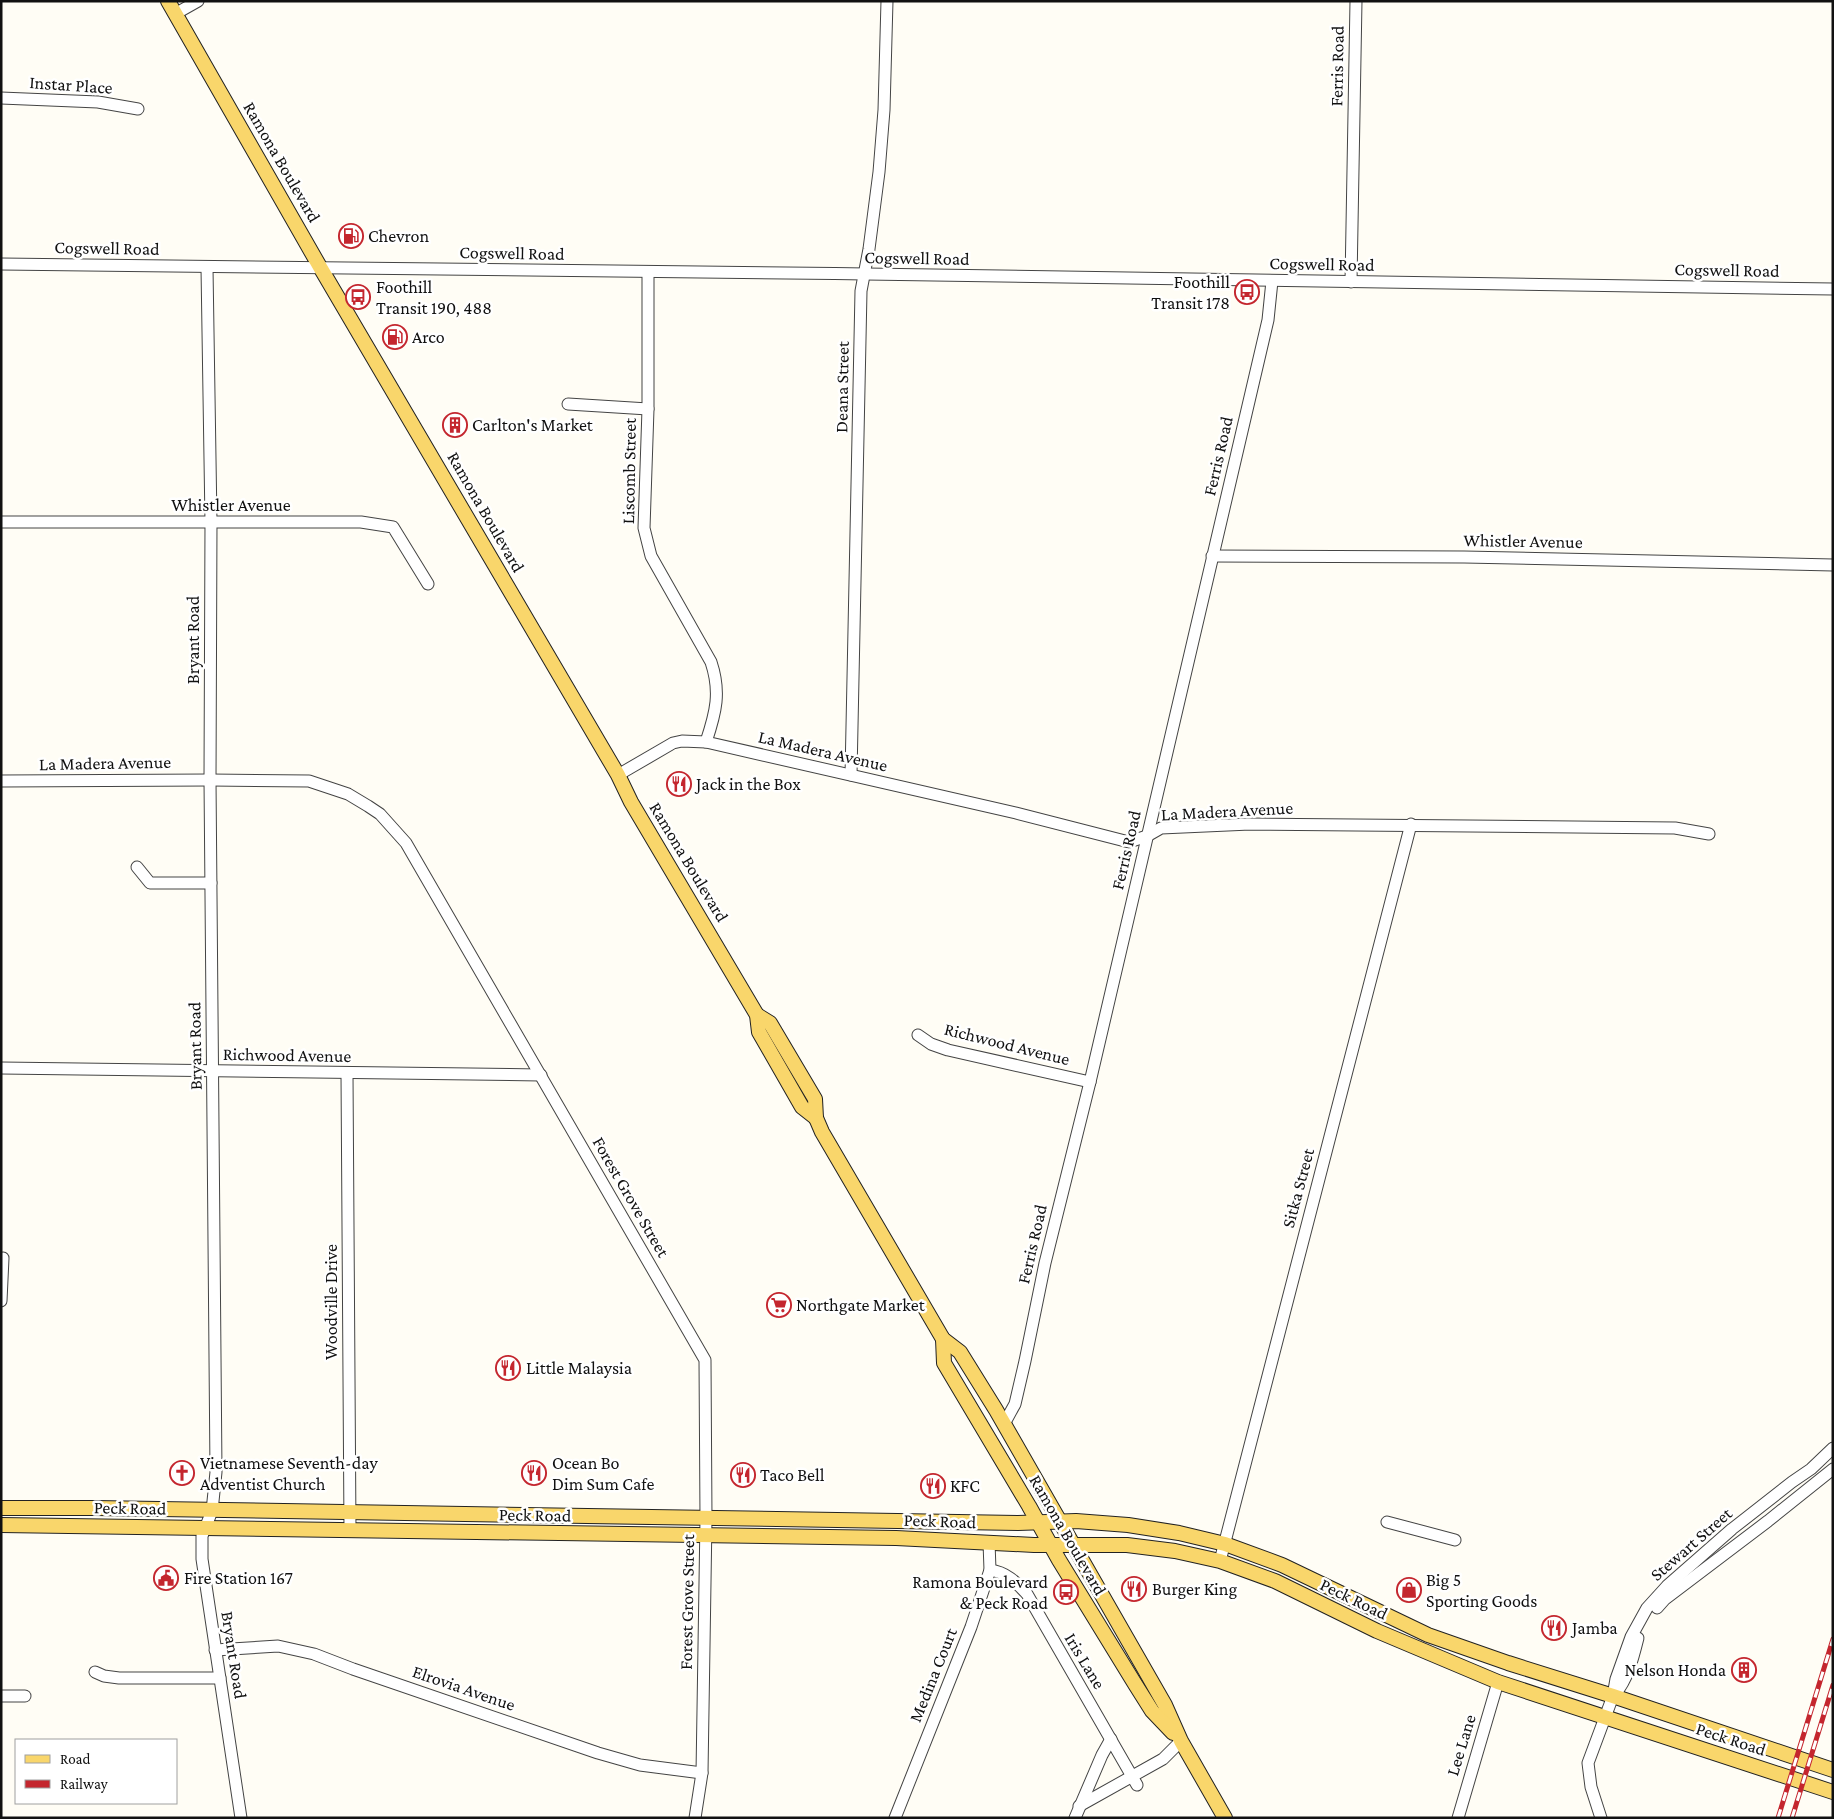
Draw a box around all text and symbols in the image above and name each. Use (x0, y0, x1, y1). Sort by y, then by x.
street label: Ferris Road (1326, 25, 1348, 107)
street label: Instar Place (29, 72, 113, 98)
street label: Ramona Boulevard (239, 98, 325, 226)
fuel station icon: Chevron (338, 223, 364, 249)
place label: Chevron (368, 226, 429, 246)
street label: Cogswell Road (54, 237, 160, 259)
street label: Cogswell Road (459, 242, 565, 264)
street label: Cogswell Road (864, 247, 970, 269)
street label: Cogswell Road (1269, 253, 1375, 275)
street label: Cogswell Road (1674, 259, 1780, 281)
place label: Foothill Transit 178 (1151, 272, 1230, 313)
place label: Foothill Transit 190, 488 (376, 277, 492, 318)
bus stop icon: Foothill Transit 178 (1234, 279, 1260, 305)
bus stop icon: Foothill Transit 190, 488 (345, 284, 371, 310)
fuel station icon: Arco (382, 324, 408, 350)
place label: Arco (412, 327, 445, 347)
street label: Deana Street (831, 340, 853, 433)
building icon: Carlton's Market (442, 412, 468, 438)
street label: Ferris Road (1199, 414, 1237, 498)
place label: Carlton's Market (472, 415, 594, 435)
street label: Liscomb Street (618, 417, 640, 524)
street label: Ramona Boulevard (443, 448, 529, 576)
street label: Whistler Avenue (171, 495, 291, 515)
street label: Whistler Avenue (1463, 530, 1583, 552)
street label: Bryant Road (183, 595, 203, 684)
street label: La Madera Avenue (756, 726, 890, 776)
street label: La Madera Avenue (39, 752, 171, 774)
restaurant icon: Jack in the Box (666, 771, 692, 797)
place label: Jack in the Box (694, 774, 801, 794)
street label: La Madera Avenue (1161, 798, 1294, 824)
street label: Ramona Boulevard (645, 799, 733, 926)
street label: Ferris Road (1107, 808, 1145, 892)
street label: Bryant Road (184, 1001, 206, 1090)
street label: Richwood Avenue (942, 1019, 1072, 1069)
street label: Richwood Avenue (223, 1044, 352, 1066)
street label: Forest Grove Street (588, 1133, 674, 1262)
street label: Sitka Street (1278, 1145, 1318, 1230)
street label: Ferris Road (1013, 1202, 1051, 1286)
street label: Woodville Drive (321, 1244, 341, 1360)
supermarket icon: Northgate Market (766, 1292, 792, 1318)
place label: Northgate Market (796, 1295, 926, 1315)
restaurant icon: Little Malaysia (495, 1355, 521, 1381)
place label: Little Malaysia (526, 1358, 632, 1378)
place label: Vietnamese Seventh-day Adventist Church (200, 1453, 378, 1494)
place label: Ocean Bo Dim Sum Cafe (552, 1453, 654, 1494)
church icon: Vietnamese Seventh-day Adventist Church (169, 1460, 195, 1486)
restaurant icon: Ocean Bo Dim Sum Cafe (521, 1460, 547, 1486)
restaurant icon: Taco Bell (730, 1462, 756, 1488)
place label: Taco Bell (760, 1465, 825, 1485)
street label: Ramona Boulevard (1025, 1471, 1111, 1599)
restaurant icon: KFC (920, 1473, 946, 1499)
place label: KFC (950, 1476, 980, 1496)
street label: Peck Road (94, 1497, 167, 1519)
street label: Stewart Street (1646, 1502, 1737, 1585)
street label: Peck Road (499, 1504, 572, 1526)
street label: Peck Road (903, 1510, 977, 1532)
street label: Forest Grove Street (676, 1533, 698, 1670)
public building icon: Fire Station 167 (153, 1565, 179, 1591)
place label: Fire Station 167 (184, 1568, 293, 1588)
place label: Big 5 Sporting Goods (1426, 1570, 1537, 1611)
place label: Ramona Boulevard & Peck Road (912, 1572, 1049, 1613)
street label: Peck Road (1317, 1574, 1391, 1624)
restaurant icon: Burger King (1121, 1576, 1147, 1602)
shop icon: Big 5 Sporting Goods (1396, 1577, 1422, 1603)
bus stop icon: Ramona Boulevard & Peck Road (1053, 1579, 1079, 1605)
place label: Burger King (1152, 1579, 1237, 1599)
street label: Bryant Road (217, 1610, 251, 1701)
restaurant icon: Jamba (1541, 1615, 1567, 1641)
place label: Jamba (1570, 1618, 1618, 1638)
street label: Medina Court (905, 1624, 961, 1725)
street label: Iris Lane (1060, 1629, 1110, 1693)
building icon: Nelson Honda (1731, 1657, 1757, 1683)
place label: Nelson Honda (1624, 1660, 1726, 1680)
street label: Elrovia Avenue (410, 1661, 518, 1715)
street label: Lee Lane (1442, 1712, 1480, 1778)
street label: Peck Road (1693, 1718, 1769, 1760)
legend (15, 1739, 178, 1804)
text: Road (60, 1751, 91, 1767)
text: Railway (60, 1776, 108, 1793)

